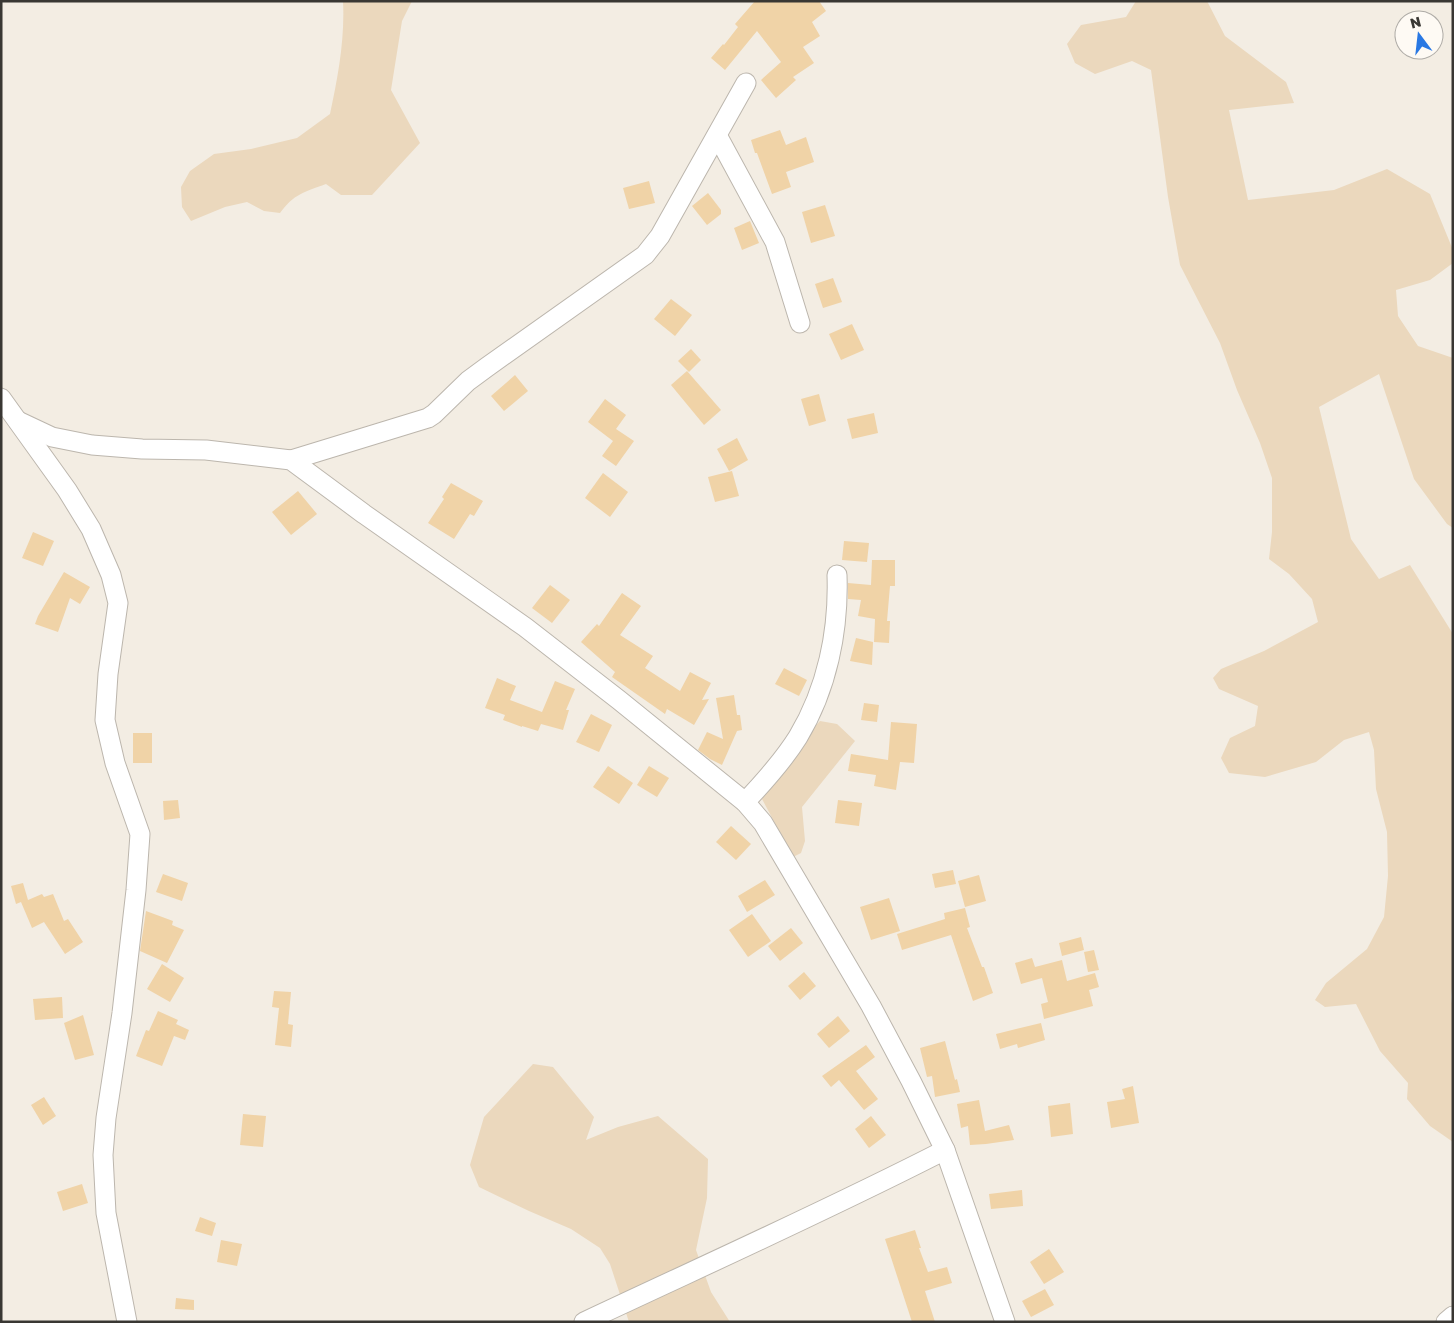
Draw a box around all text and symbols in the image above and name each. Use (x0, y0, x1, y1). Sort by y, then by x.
north arrow (1394, 10, 1444, 60)
text: N (1408, 12, 1423, 32)

